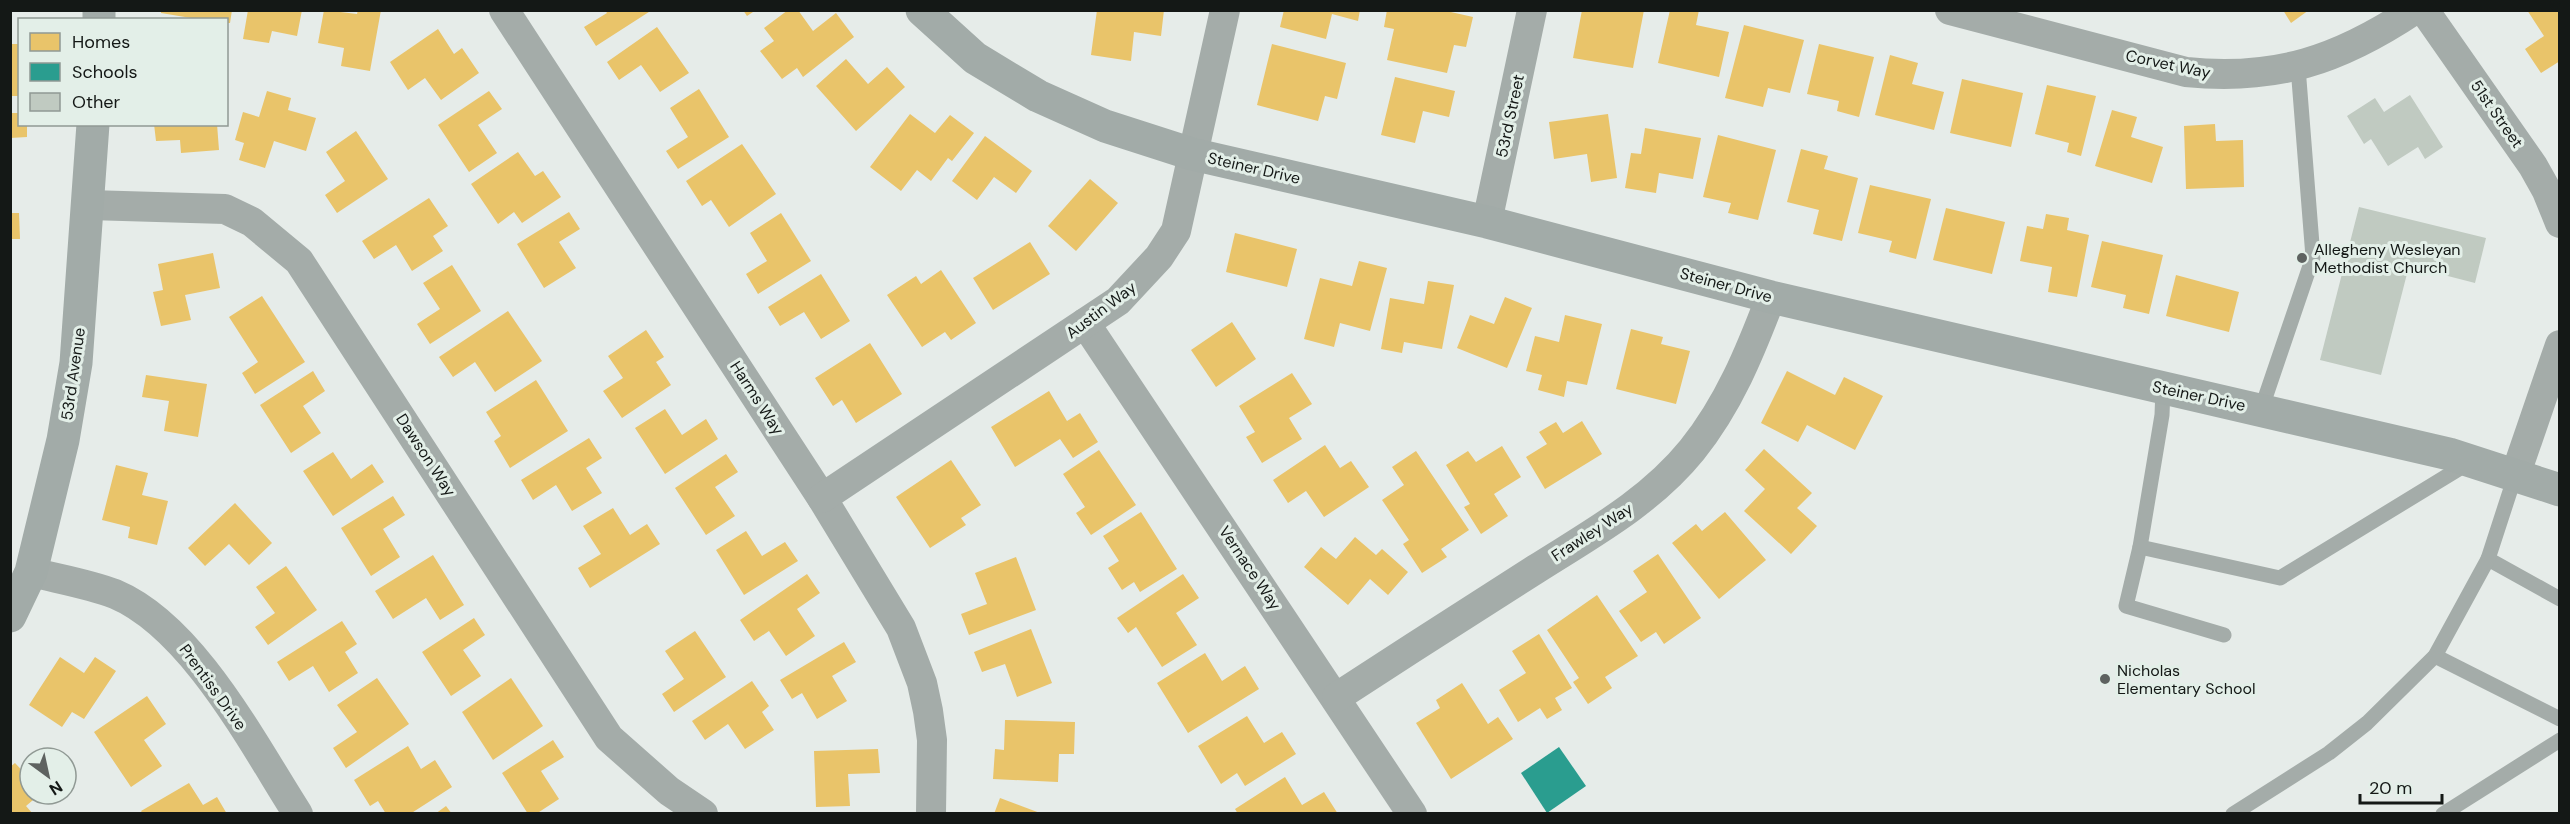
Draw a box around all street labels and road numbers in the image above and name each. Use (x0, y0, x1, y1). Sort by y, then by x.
street label: Corvet Way (2124, 45, 2212, 83)
street label: 53rd Street (1491, 73, 1529, 159)
street label: 51st Street (2466, 76, 2528, 152)
street label: Steiner Drive (1206, 147, 1302, 189)
street label: Steiner Drive (1678, 263, 1774, 307)
street label: Austin Way (1062, 277, 1141, 343)
street label: 53rd Avenue (56, 326, 90, 422)
street label: Harms Way (725, 357, 789, 439)
street label: Steiner Drive (2151, 376, 2247, 416)
street label: Dawson Way (391, 410, 461, 501)
street label: Frawley Way (1547, 498, 1637, 566)
street label: Vernace Way (1214, 522, 1286, 614)
street label: Prentiss Drive (175, 640, 251, 734)

